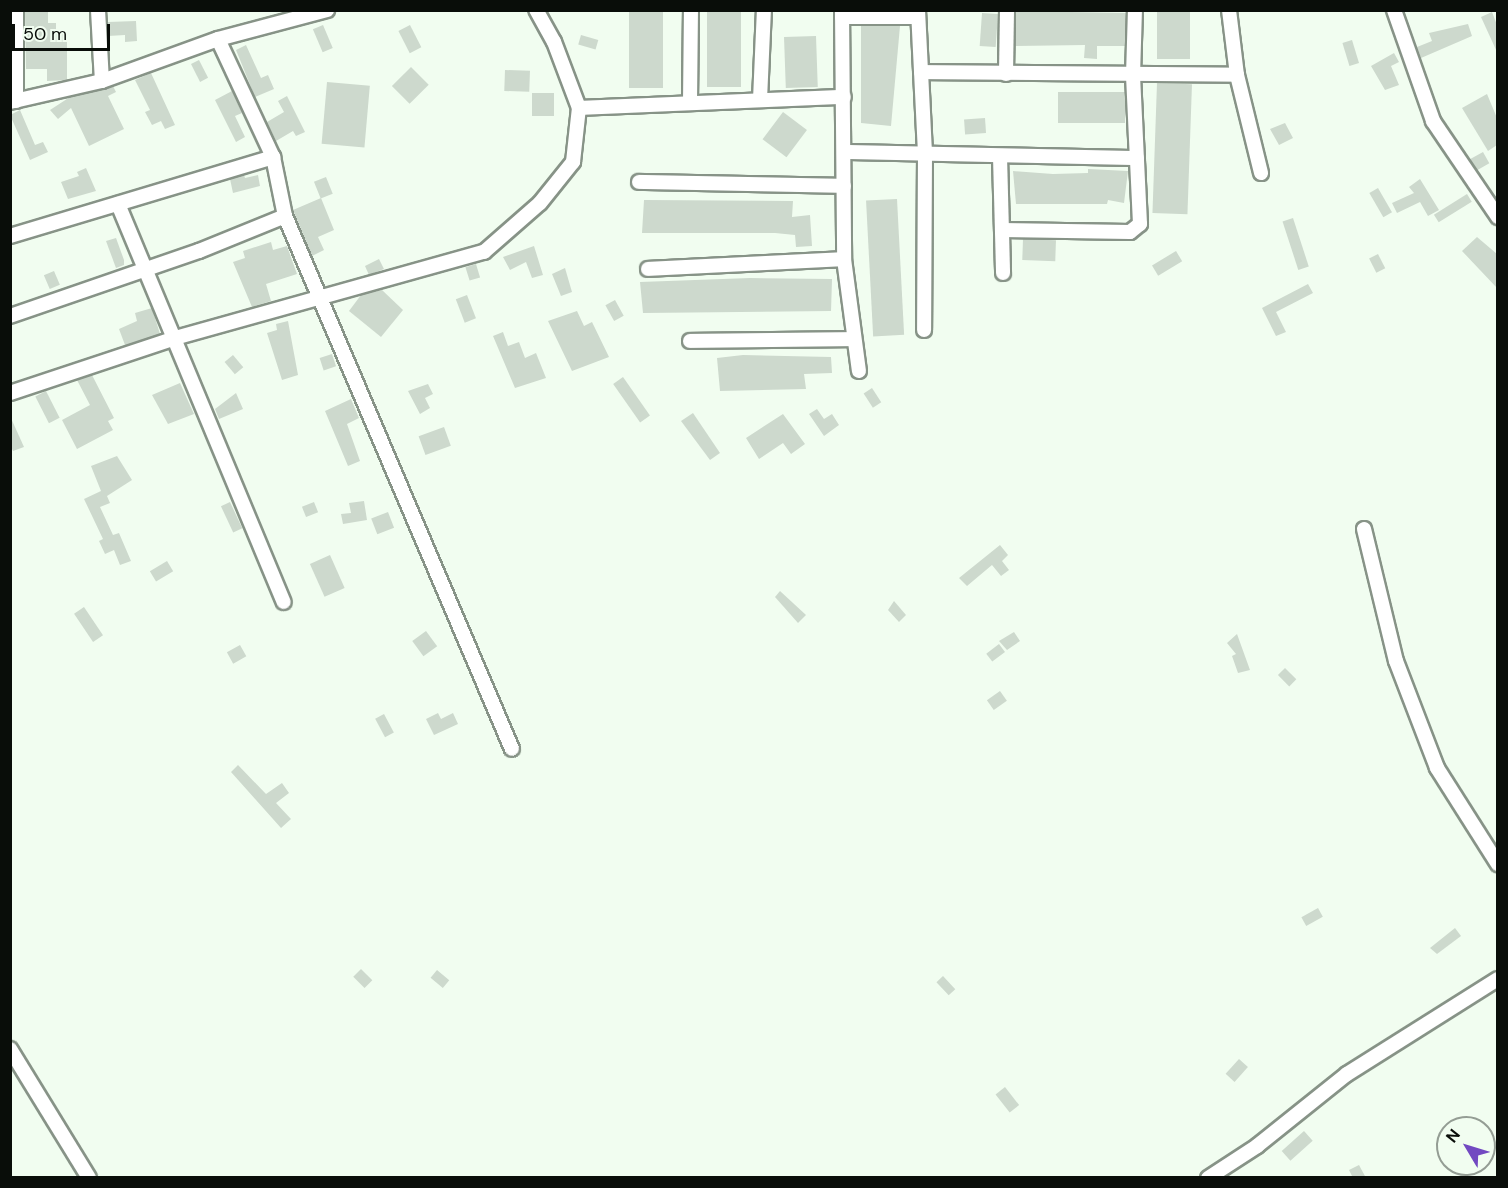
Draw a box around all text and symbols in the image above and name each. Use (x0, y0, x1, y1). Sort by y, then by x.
scale bar (15, 12, 112, 50)
text: 50 m (23, 22, 67, 46)
north arrow (1436, 1116, 1496, 1176)
text: N (1441, 1125, 1465, 1147)

